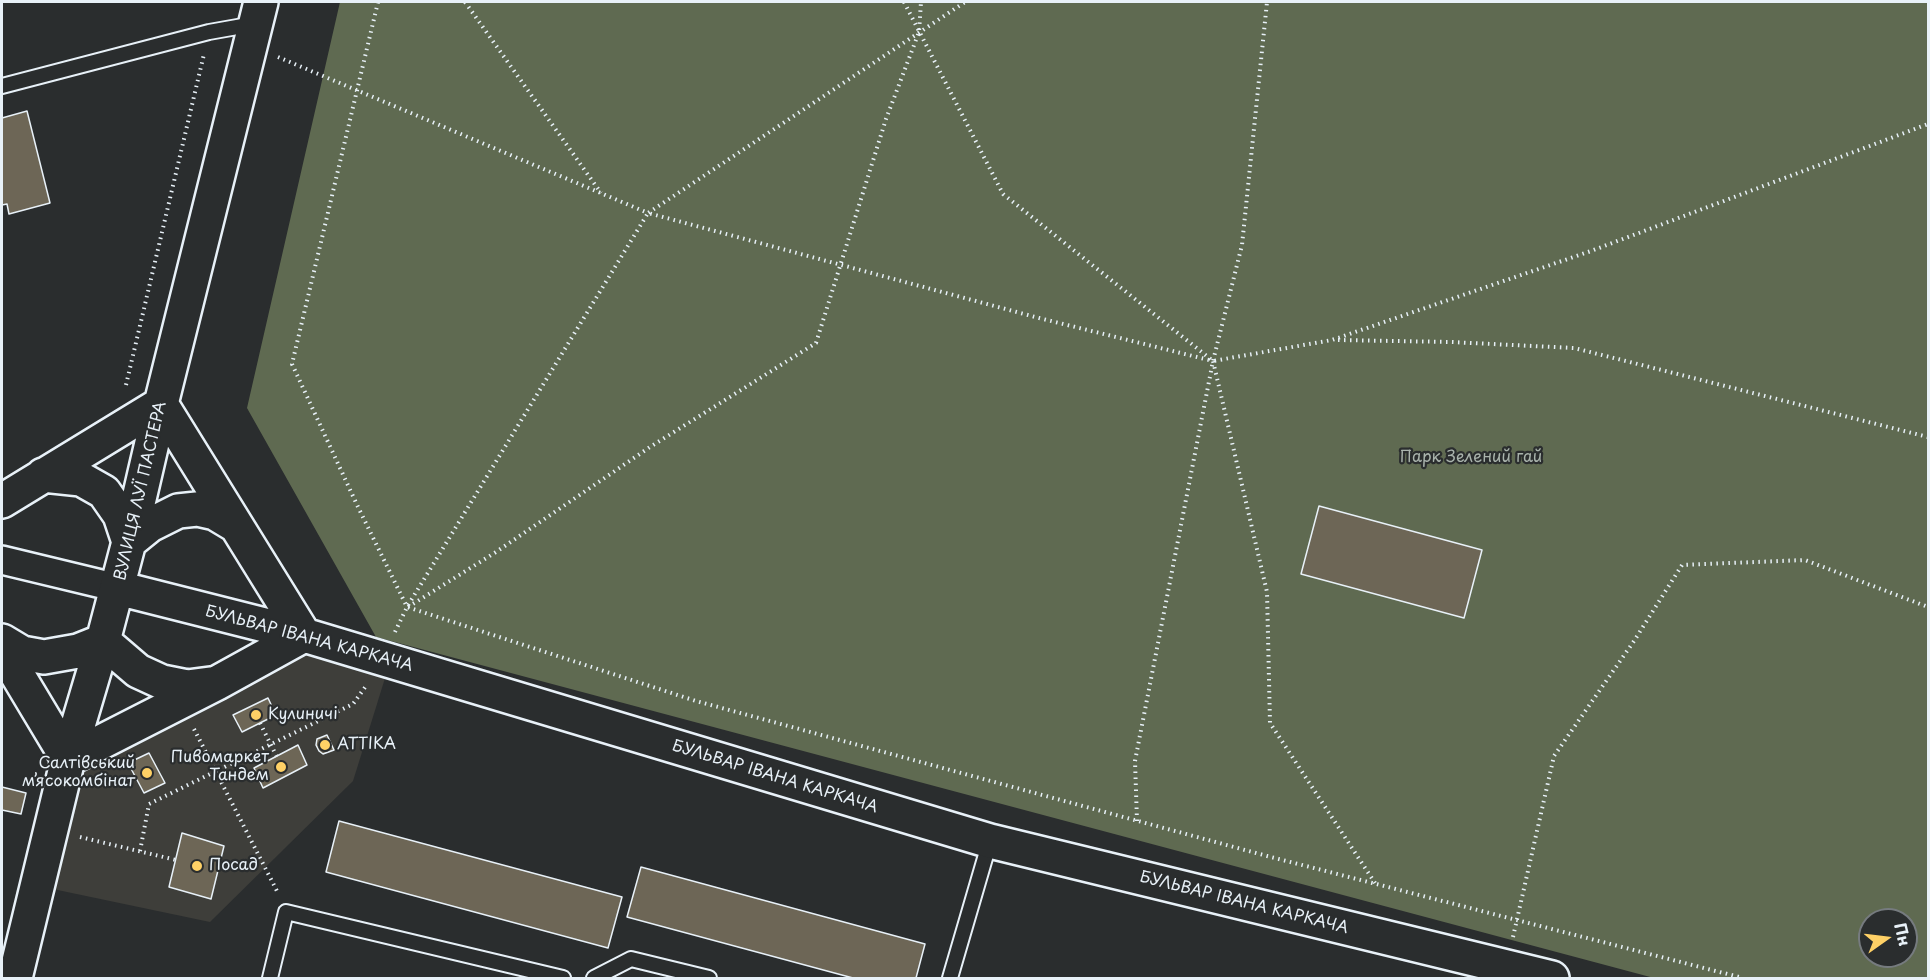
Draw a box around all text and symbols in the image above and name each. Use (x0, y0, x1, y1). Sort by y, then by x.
street label: ВУЛИЦЯ ЛУЇ ПАСТЕРА (111, 400, 171, 582)
park label: Парк Зелений гай (1400, 448, 1542, 468)
street label: БУЛЬВАР ІВАНА КАРКАЧА (203, 602, 415, 676)
place label: Кулиничі (268, 705, 338, 725)
marker: Кулиничі (249, 708, 263, 722)
place label: АТТІКА (337, 735, 396, 755)
street label: БУЛЬВАР ІВАНА КАРКАЧА (670, 736, 880, 818)
marker: АТТІКА (318, 738, 332, 752)
place label: Пивомаркет Тандем (171, 748, 269, 786)
place label: Салтівський мʼясокомбінат (22, 754, 135, 792)
marker: Пивомаркет Тандем (274, 760, 288, 774)
marker: Салтівський мʼясокомбінат (140, 766, 154, 780)
place label: Посад (209, 856, 258, 876)
marker: Посад (190, 859, 204, 873)
street label: БУЛЬВАР ІВАНА КАРКАЧА (1138, 868, 1350, 938)
north arrow (1858, 908, 1918, 968)
text: Пн (1889, 920, 1918, 948)

